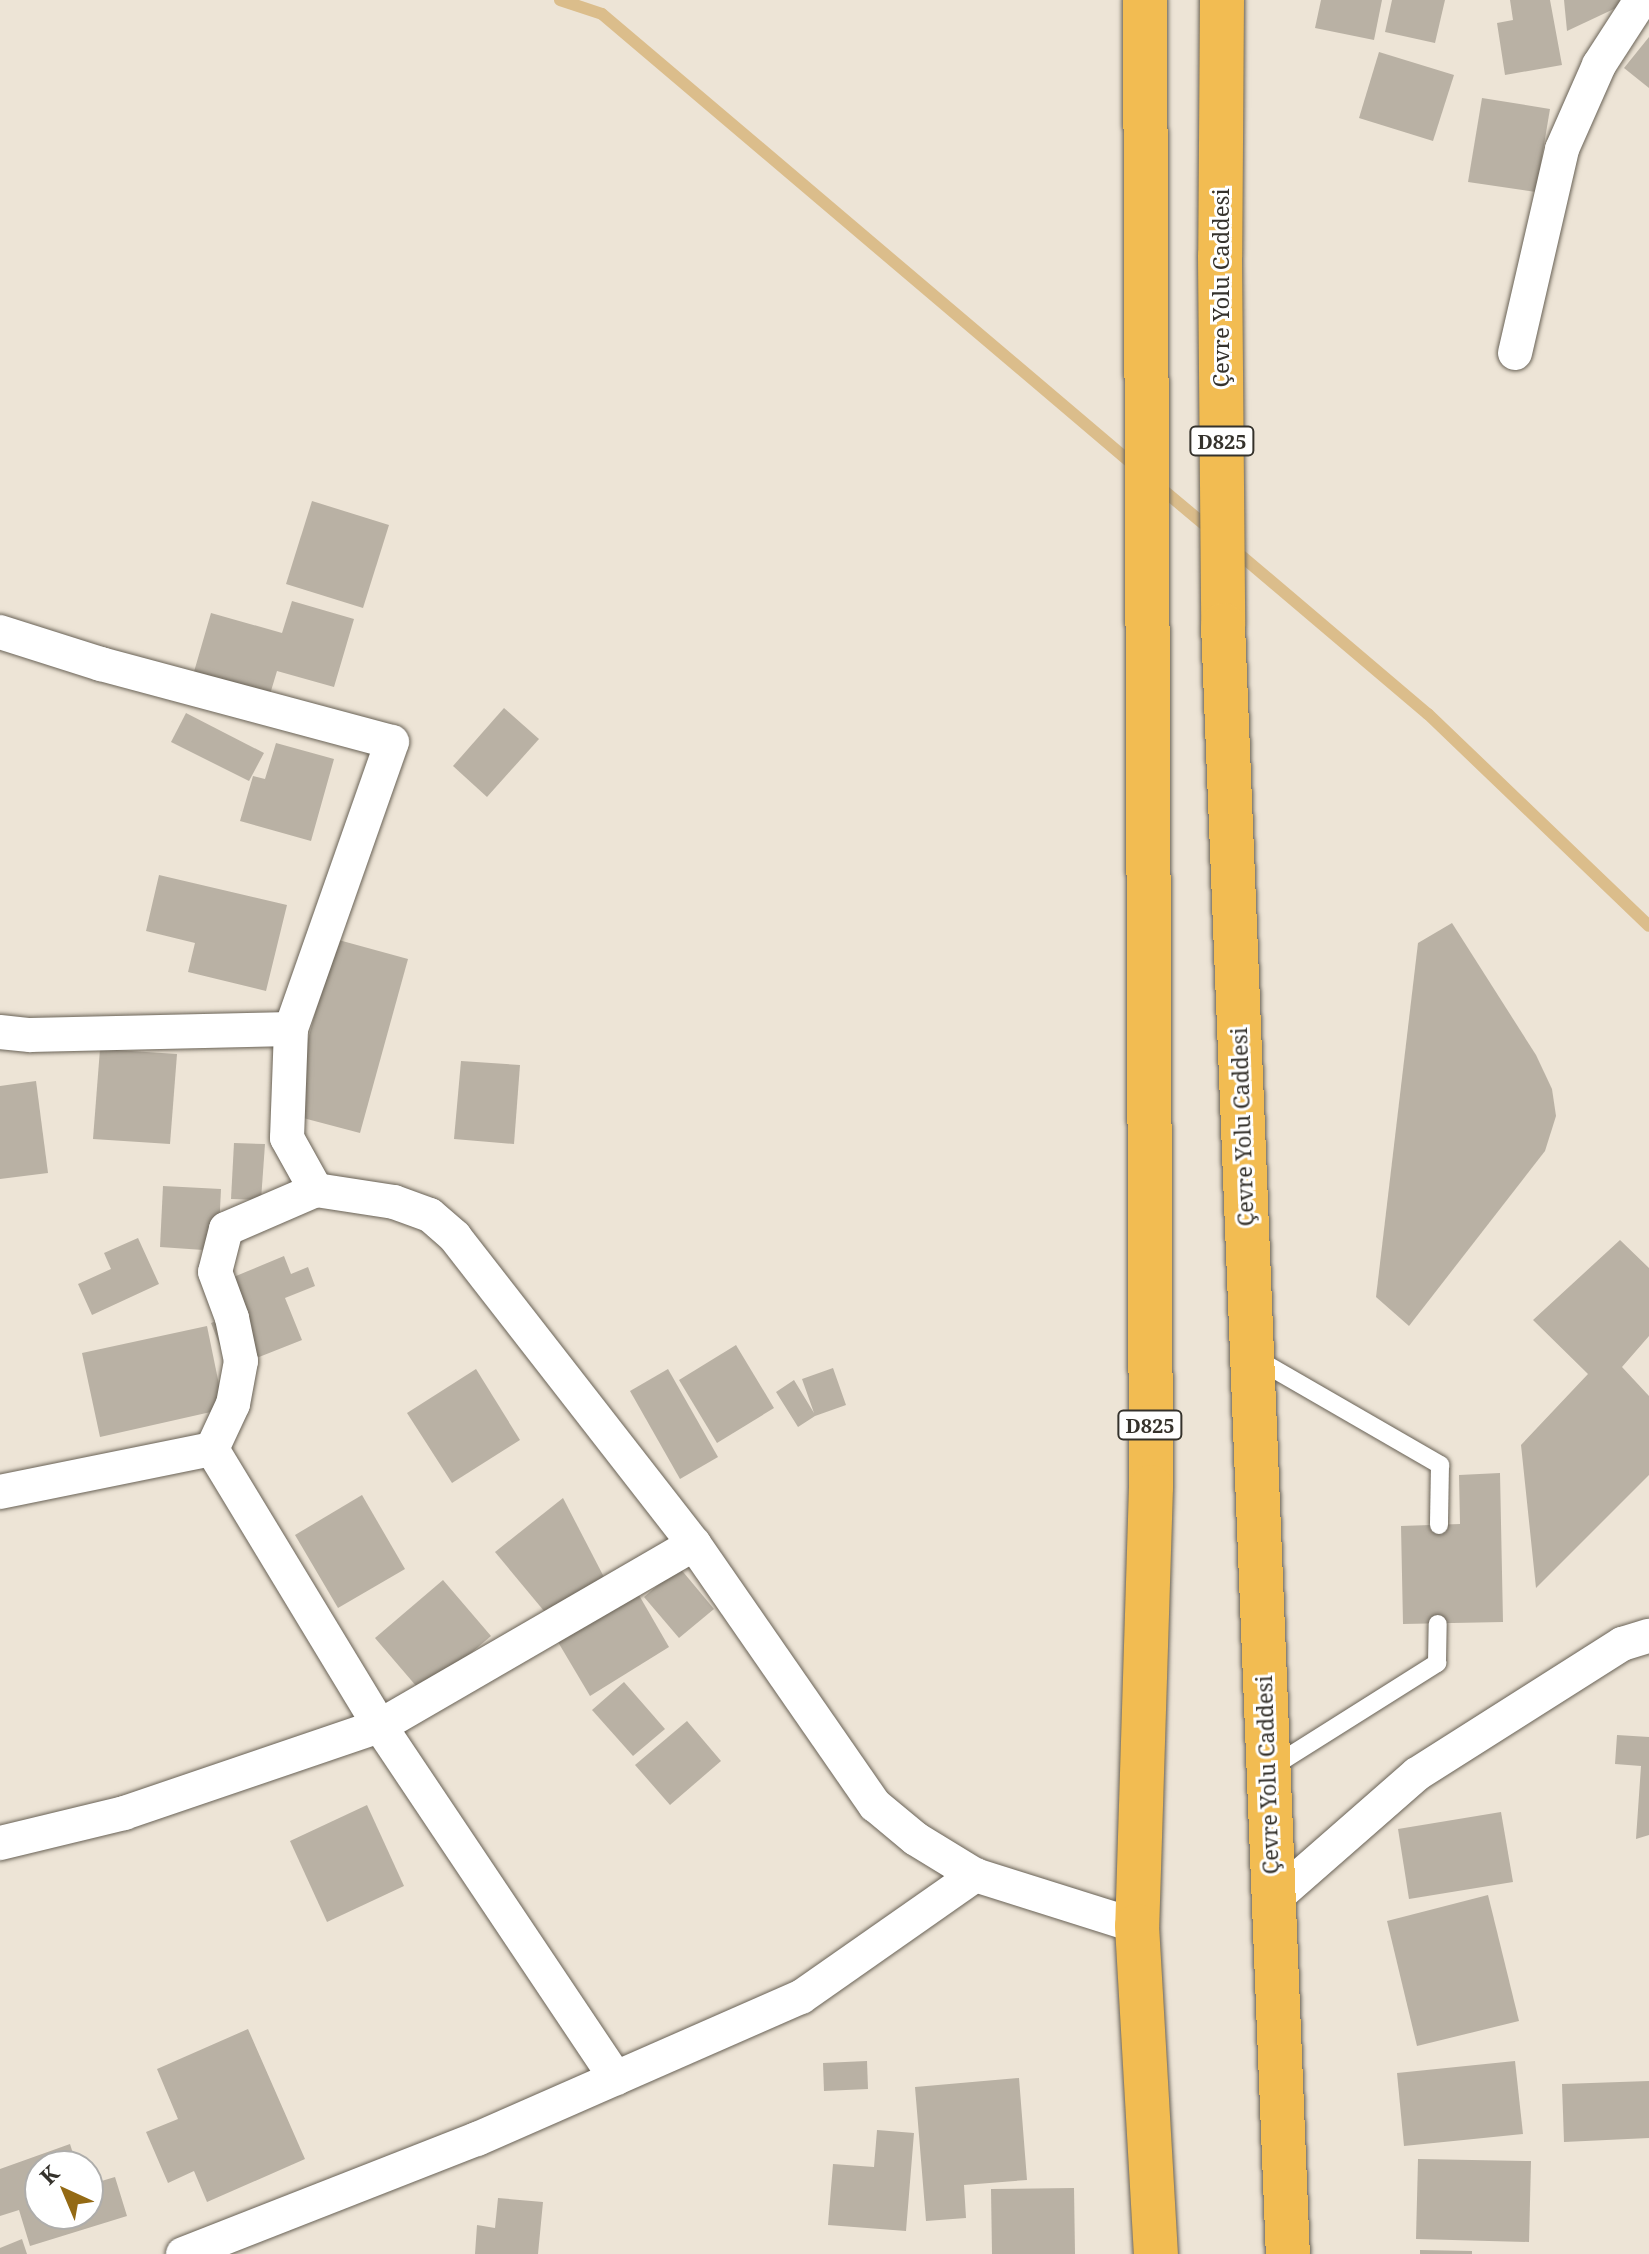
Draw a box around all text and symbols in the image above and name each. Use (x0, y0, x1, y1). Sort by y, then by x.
street label: Çevre Yolu Caddesi (1208, 189, 1234, 387)
road number: D825 (1188, 425, 1256, 457)
street label: Çevre Yolu Caddesi (1225, 1027, 1259, 1227)
road number: D825 (1116, 1409, 1184, 1441)
street label: Çevre Yolu Caddesi (1250, 1675, 1284, 1875)
north arrow (24, 2150, 104, 2230)
text: K (32, 2158, 65, 2191)

